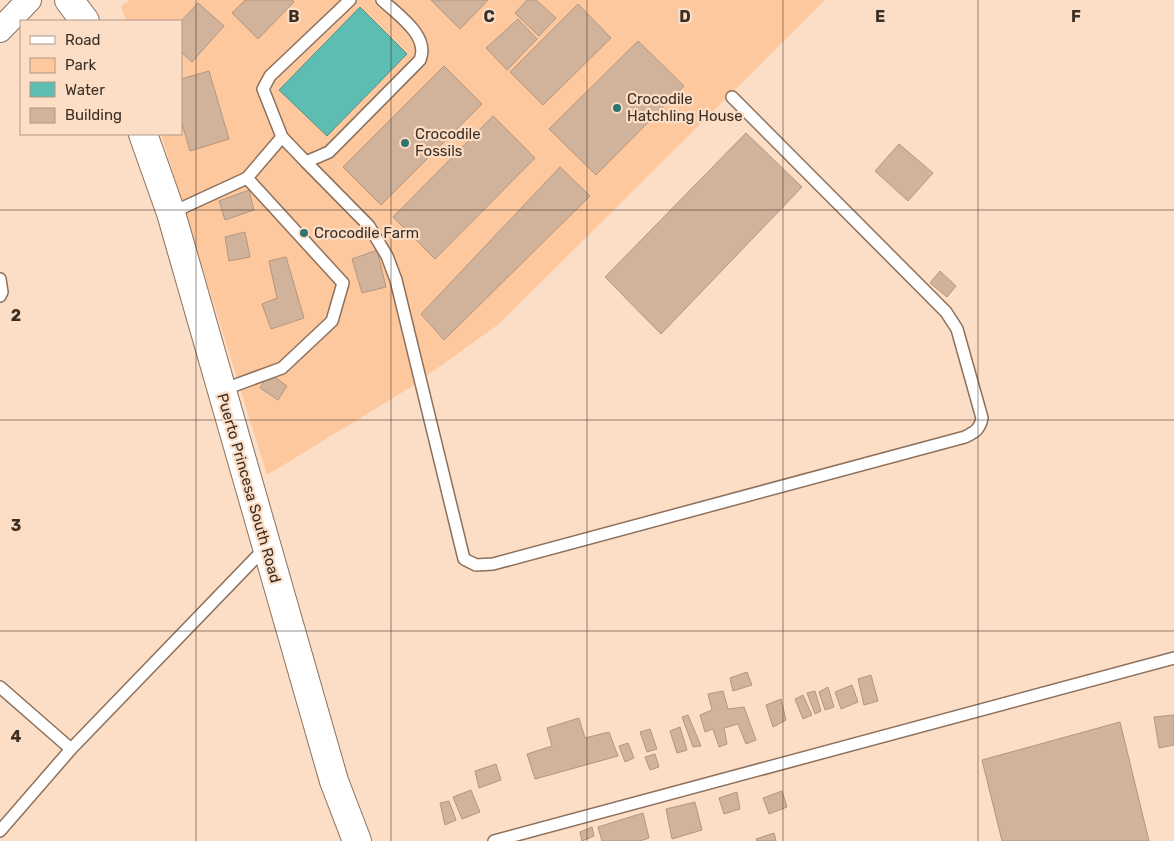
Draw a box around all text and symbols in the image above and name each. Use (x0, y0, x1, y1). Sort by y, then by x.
text: B (288, 7, 300, 26)
text: C (483, 7, 495, 26)
text: D (679, 7, 691, 26)
text: E (875, 7, 885, 26)
text: F (1071, 7, 1081, 26)
legend (20, 20, 182, 135)
text: Road (65, 31, 101, 49)
text: Park (65, 56, 96, 74)
text: Water (65, 81, 105, 99)
place label: Crocodile Hatchling House (627, 90, 743, 125)
marker: Crocodile Hatchling House (611, 102, 623, 114)
text: Building (65, 106, 122, 124)
place label: Crocodile Fossils (415, 125, 481, 160)
marker: Crocodile Fossils (399, 137, 411, 149)
place label: Crocodile Farm (314, 224, 419, 242)
marker: Crocodile Farm (298, 227, 310, 239)
text: 2 (11, 306, 21, 325)
street label: Puerto Princesa South Road (213, 391, 285, 585)
text: 3 (11, 516, 21, 535)
text: 4 (11, 727, 22, 746)

